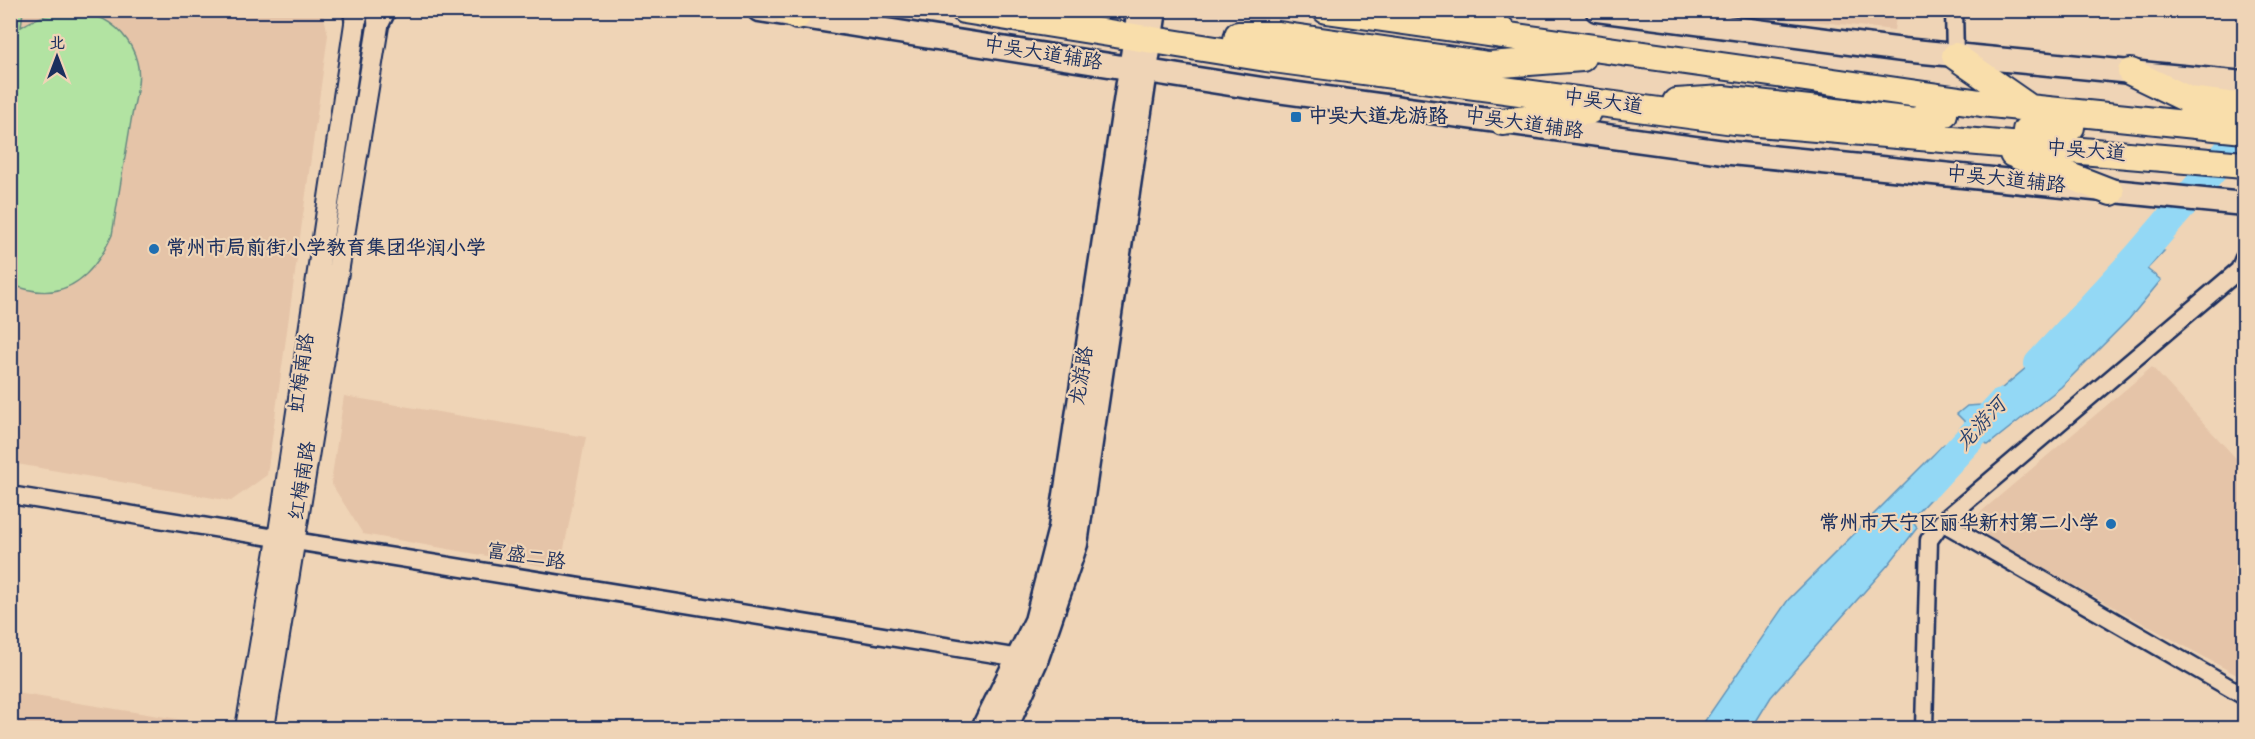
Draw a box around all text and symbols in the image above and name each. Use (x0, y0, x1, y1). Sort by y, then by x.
north arrow (27, 27, 87, 87)
street label: 中吴大道辅路 (981, 31, 1106, 79)
text: 北 (49, 32, 65, 56)
street label: 中吴大道 (1561, 83, 1645, 123)
street label: 中吴大道辅路 (1463, 102, 1586, 148)
place label: 中吴大道龙游路 (1308, 103, 1448, 132)
marker: 中吴大道龙游路 (1289, 110, 1303, 124)
street label: 中吴大道 (2045, 134, 2127, 170)
street label: 中吴大道辅路 (1945, 160, 2068, 202)
place label: 常州市局前街小学教育集团华润小学 (166, 235, 486, 264)
marker: 常州市局前街小学教育集团华润小学 (147, 242, 161, 256)
street label: 虹梅南路 (283, 330, 323, 415)
street label: 龙游路 (1064, 343, 1102, 408)
water label: 龙游河 (1950, 390, 2016, 458)
street label: 红梅南路 (283, 438, 325, 523)
place label: 常州市天宁区丽华新村第二小学 (1819, 510, 2099, 539)
marker: 常州市天宁区丽华新村第二小学 (2104, 517, 2118, 531)
street label: 富盛二路 (484, 537, 569, 579)

